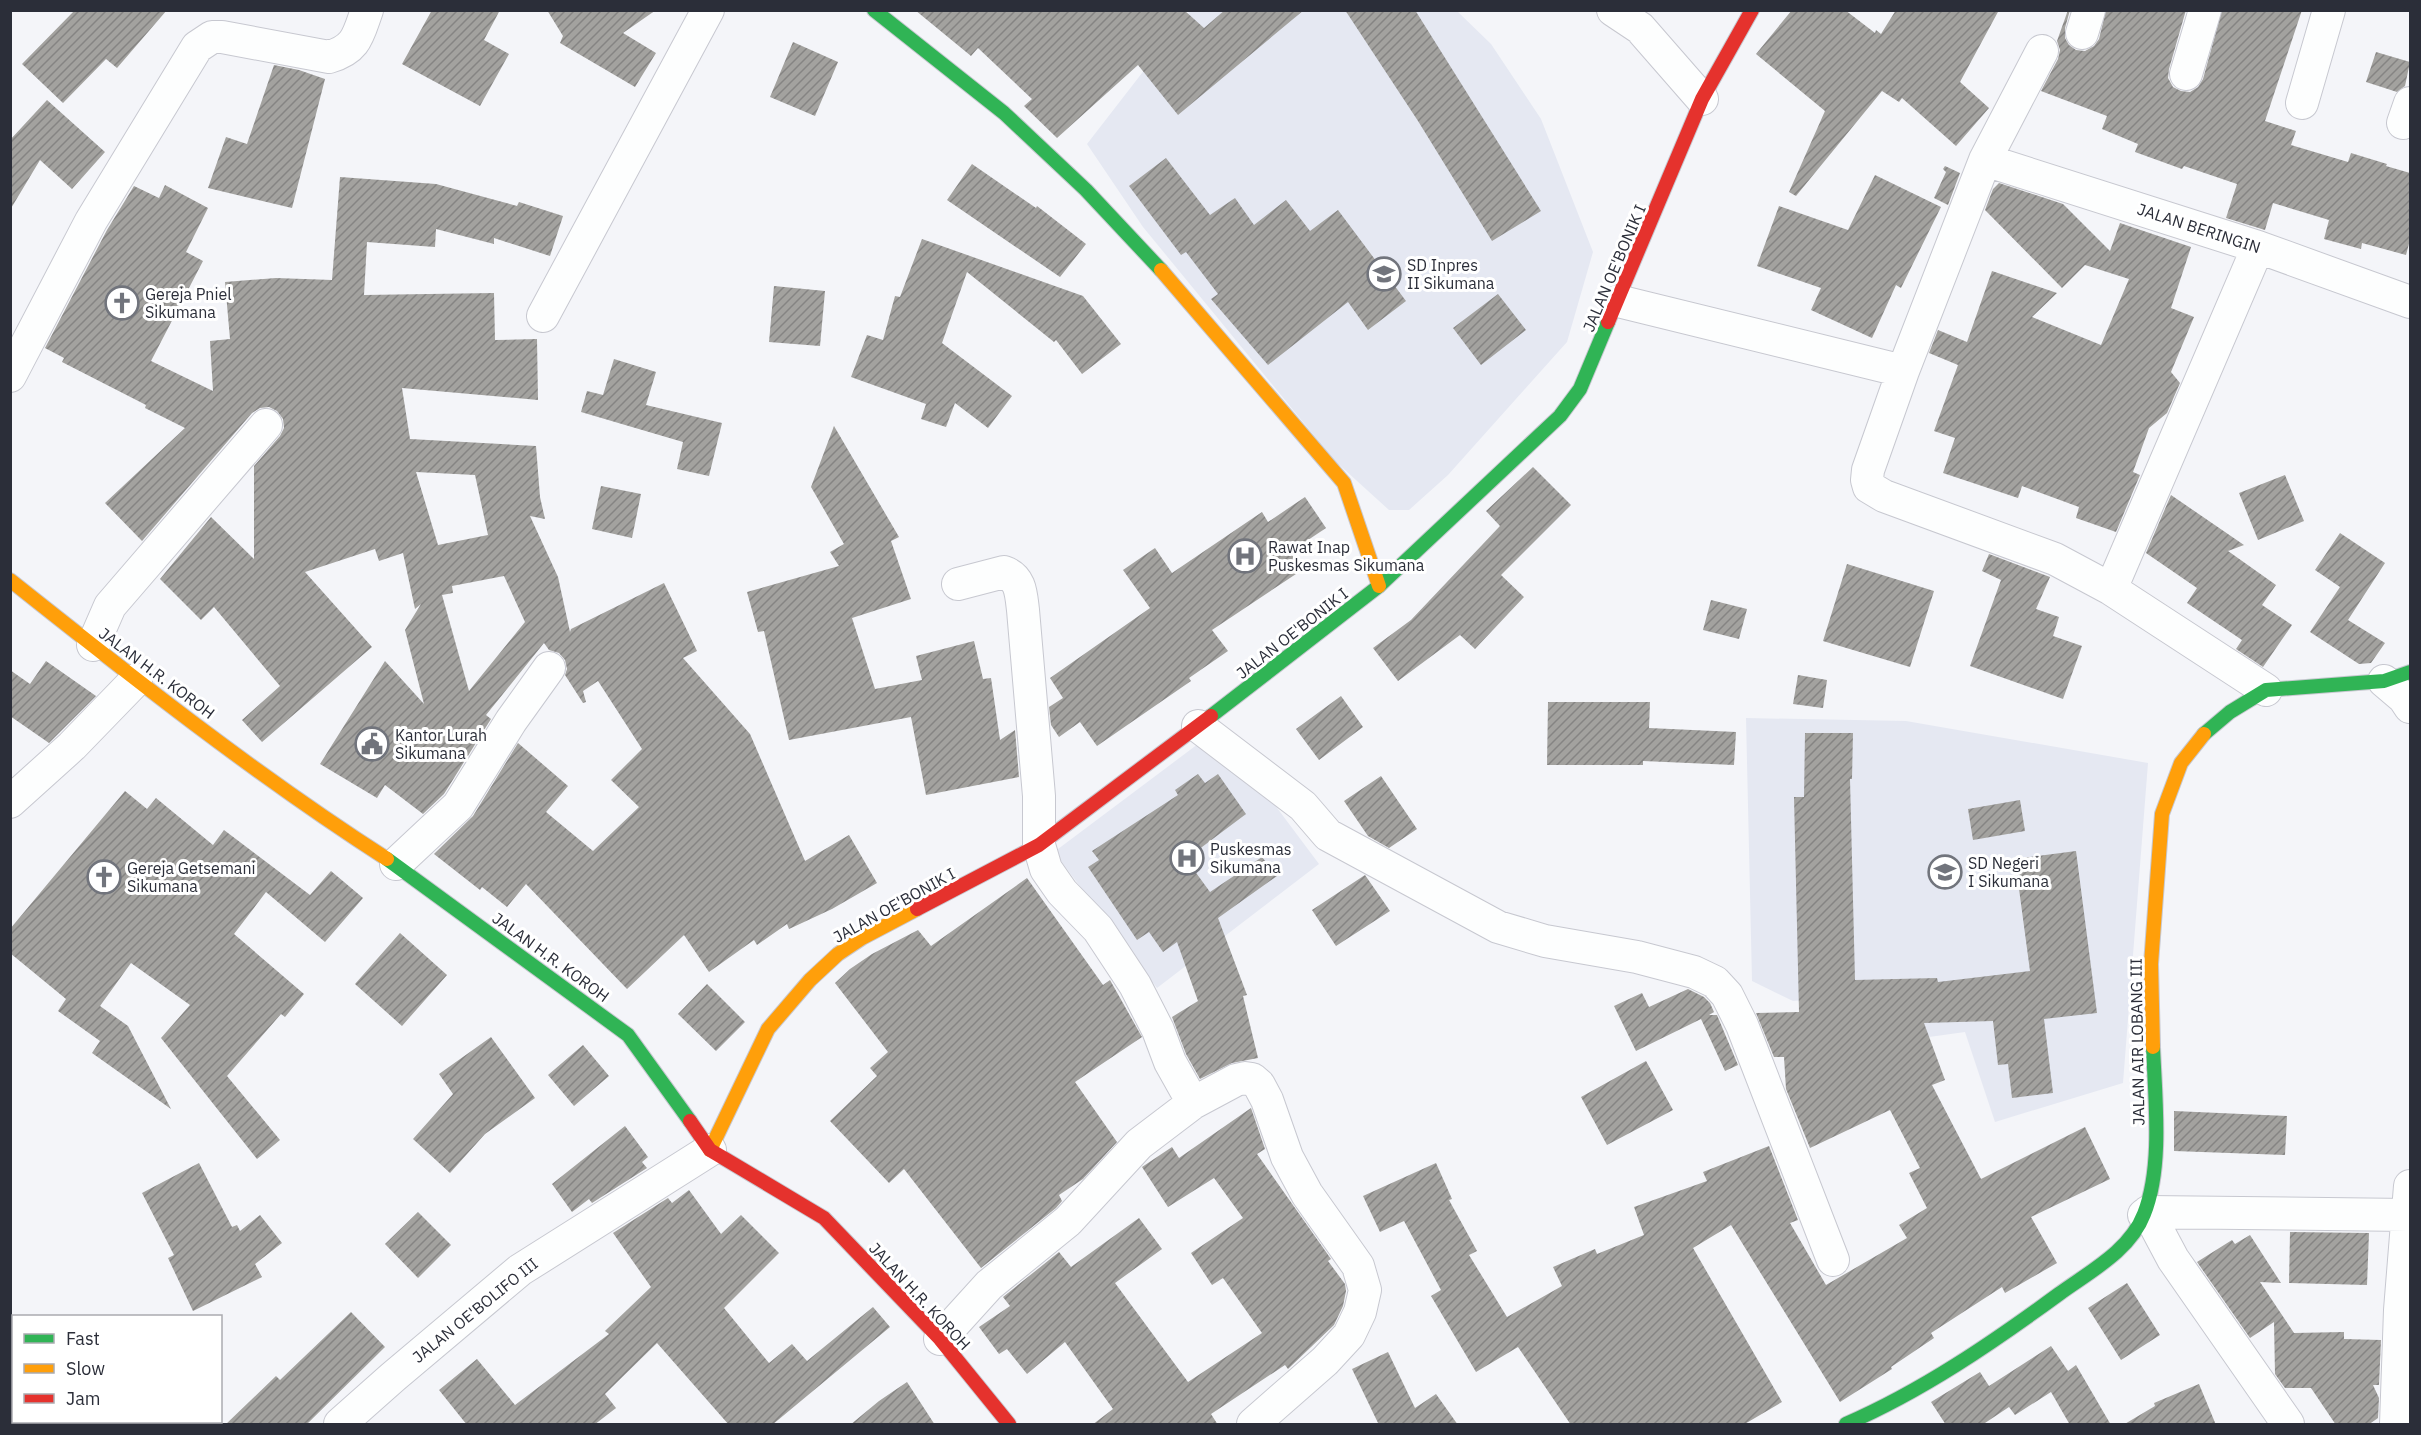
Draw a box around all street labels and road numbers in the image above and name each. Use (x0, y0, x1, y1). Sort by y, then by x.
street label: JALAN BERINGIN (2135, 199, 2263, 257)
street label: JALAN OE'BONIK I (1578, 201, 1650, 335)
street label: JALAN OE'BONIK I (1232, 583, 1352, 683)
street label: JALAN H.R. KOROH (95, 623, 219, 723)
street label: JALAN OE'BONIK I (830, 863, 958, 947)
street label: JALAN H.R. KOROH (489, 908, 613, 1006)
street label: JALAN AIR LOBANG III (2126, 958, 2148, 1126)
street label: JALAN H.R. KOROH (865, 1238, 975, 1354)
street label: JALAN OE'BOLIFO III (408, 1253, 542, 1367)

